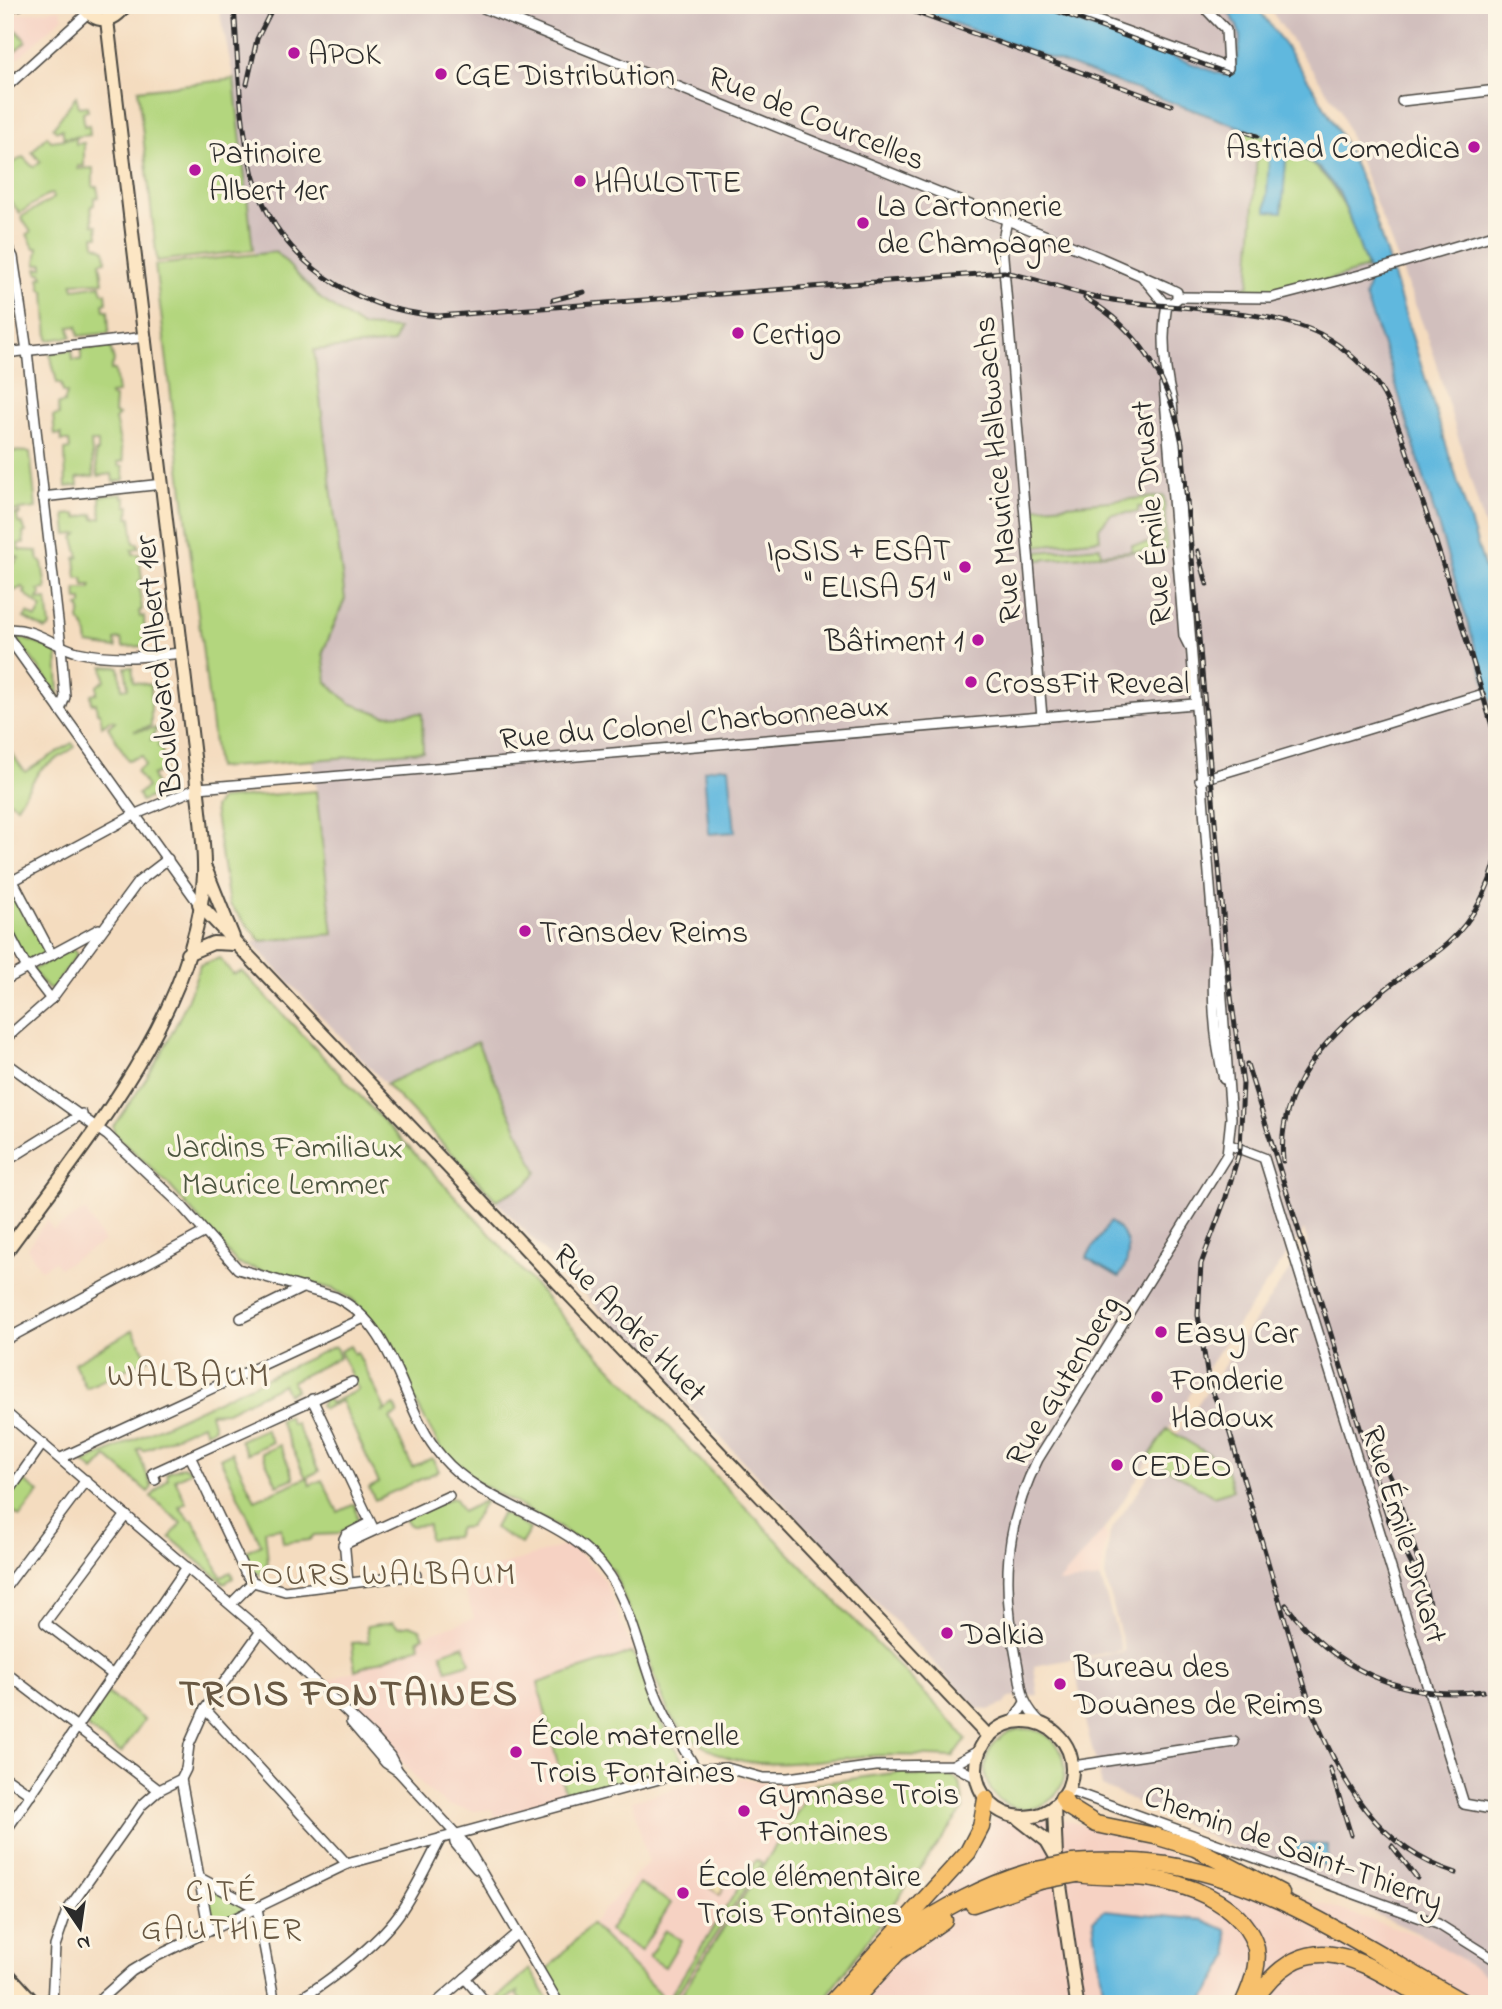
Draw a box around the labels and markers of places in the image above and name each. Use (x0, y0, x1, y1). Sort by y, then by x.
place label: APOK (308, 33, 381, 80)
marker: APOK (286, 45, 302, 61)
place label: CGE Distribution (455, 54, 675, 101)
marker: CGE Distribution (433, 66, 449, 82)
place label: Astriad Comedica (1226, 127, 1460, 174)
place label: Patinoire Albert 1er (209, 132, 329, 216)
marker: Astriad Comedica (1466, 139, 1482, 155)
place label: HAULOTTE (594, 161, 741, 208)
marker: Patinoire Albert 1er (187, 162, 203, 178)
marker: HAULOTTE (572, 173, 588, 189)
place label: La Cartonnerie de Champagne (877, 185, 1072, 269)
marker: La Cartonnerie de Champagne (855, 215, 871, 231)
place label: Certigo (752, 313, 841, 360)
marker: Certigo (730, 325, 746, 341)
place label: IpSIS + ESAT " ELISA 51 " (766, 529, 951, 613)
marker: IpSIS + ESAT " ELISA 51 " (957, 559, 973, 575)
place label: Bâtiment 1 (824, 620, 964, 667)
marker: Bâtiment 1 (970, 632, 986, 648)
place label: CrossFit Reveal (985, 662, 1189, 709)
marker: CrossFit Reveal (963, 674, 979, 690)
place label: Transdev Reims (539, 911, 748, 958)
marker: Transdev Reims (517, 923, 533, 939)
place label: Easy Car (1175, 1312, 1299, 1359)
marker: Easy Car (1153, 1324, 1169, 1340)
place label: Fonderie Hadoux (1170, 1359, 1284, 1443)
marker: Fonderie Hadoux (1149, 1389, 1165, 1405)
place label: CEDEO (1131, 1445, 1232, 1492)
marker: CEDEO (1109, 1457, 1125, 1473)
place label: Dalkia (960, 1613, 1044, 1660)
marker: Dalkia (939, 1625, 955, 1641)
place label: Bureau des Douanes de Reims (1073, 1646, 1323, 1730)
marker: Bureau des Douanes de Reims (1052, 1676, 1068, 1692)
place label: École maternelle Trois Fontaines (530, 1714, 740, 1798)
marker: École maternelle Trois Fontaines (508, 1744, 524, 1760)
place label: Gymnase Trois Fontaines (757, 1773, 959, 1857)
marker: Gymnase Trois Fontaines (736, 1803, 752, 1819)
place label: École élémentaire Trois Fontaines (697, 1855, 922, 1939)
marker: École élémentaire Trois Fontaines (675, 1885, 691, 1901)

